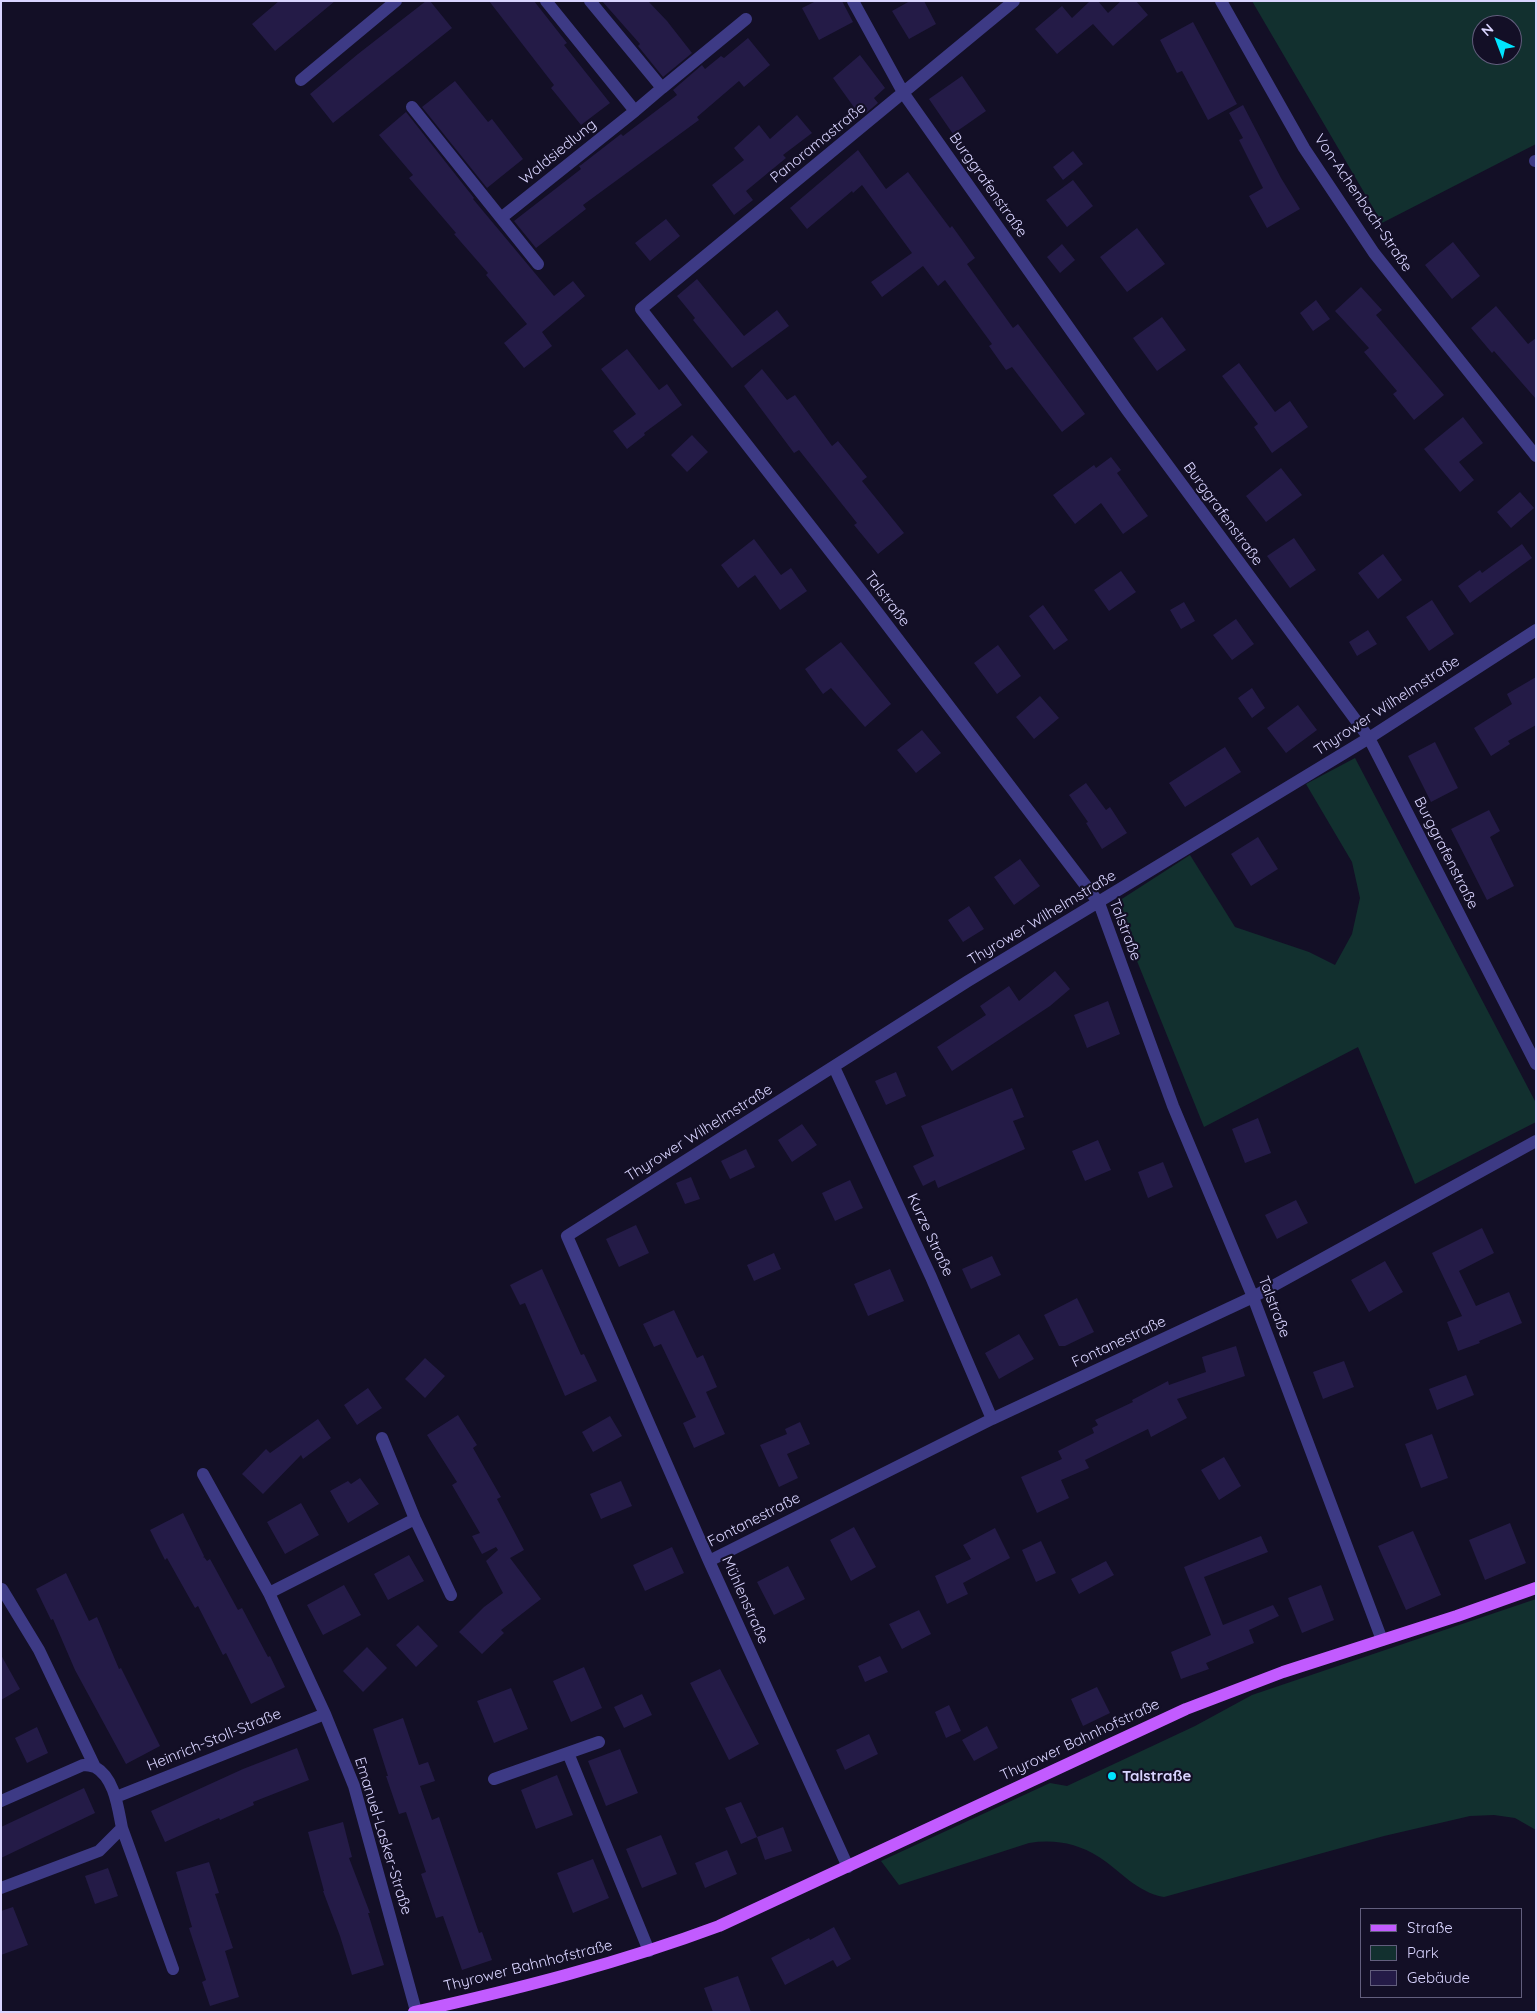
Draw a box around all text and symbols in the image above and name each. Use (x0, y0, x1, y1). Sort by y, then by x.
north arrow (1472, 15, 1522, 65)
text: N (1478, 20, 1497, 40)
street label: Panoramastraße (767, 99, 869, 187)
street label: Waldsiedlung (516, 116, 600, 188)
street label: Burggrafenstraße (945, 129, 1031, 241)
street label: Von-Achenbach-Straße (1310, 131, 1416, 275)
street label: Burggrafenstraße (1179, 459, 1267, 569)
street label: Talstraße (860, 568, 914, 630)
street label: Thyrower Wilhelmstraße (1311, 652, 1463, 760)
street label: Burggrafenstraße (1410, 794, 1482, 912)
street label: Thyrower Wilhelmstraße (965, 867, 1119, 969)
street label: Talstraße (1105, 897, 1145, 963)
street label: Thyrower Wilhelmstraße (622, 1080, 776, 1186)
street label: Kurze Straße (903, 1191, 957, 1279)
street label: Talstraße (1254, 1274, 1294, 1340)
street label: Fontanestraße (1069, 1312, 1169, 1372)
street label: Fontanestraße (705, 1489, 803, 1551)
street label: Mühlenstraße (718, 1553, 772, 1647)
street label: Thyrower Bahnhofstraße (998, 1695, 1162, 1785)
street label: Heinrich-Stoll-Straße (144, 1705, 284, 1775)
street label: Emanuel-Lasker-Straße (350, 1755, 416, 1917)
place label: Talstraße (1122, 1767, 1191, 1785)
marker: Talstraße (1106, 1770, 1118, 1782)
legend (1360, 1908, 1522, 1998)
text: Straße (1407, 1918, 1453, 1937)
street label: Thyrower Bahnhofstraße (442, 1936, 614, 1996)
text: Park (1407, 1943, 1439, 1962)
text: Gebäude (1407, 1968, 1470, 1987)

